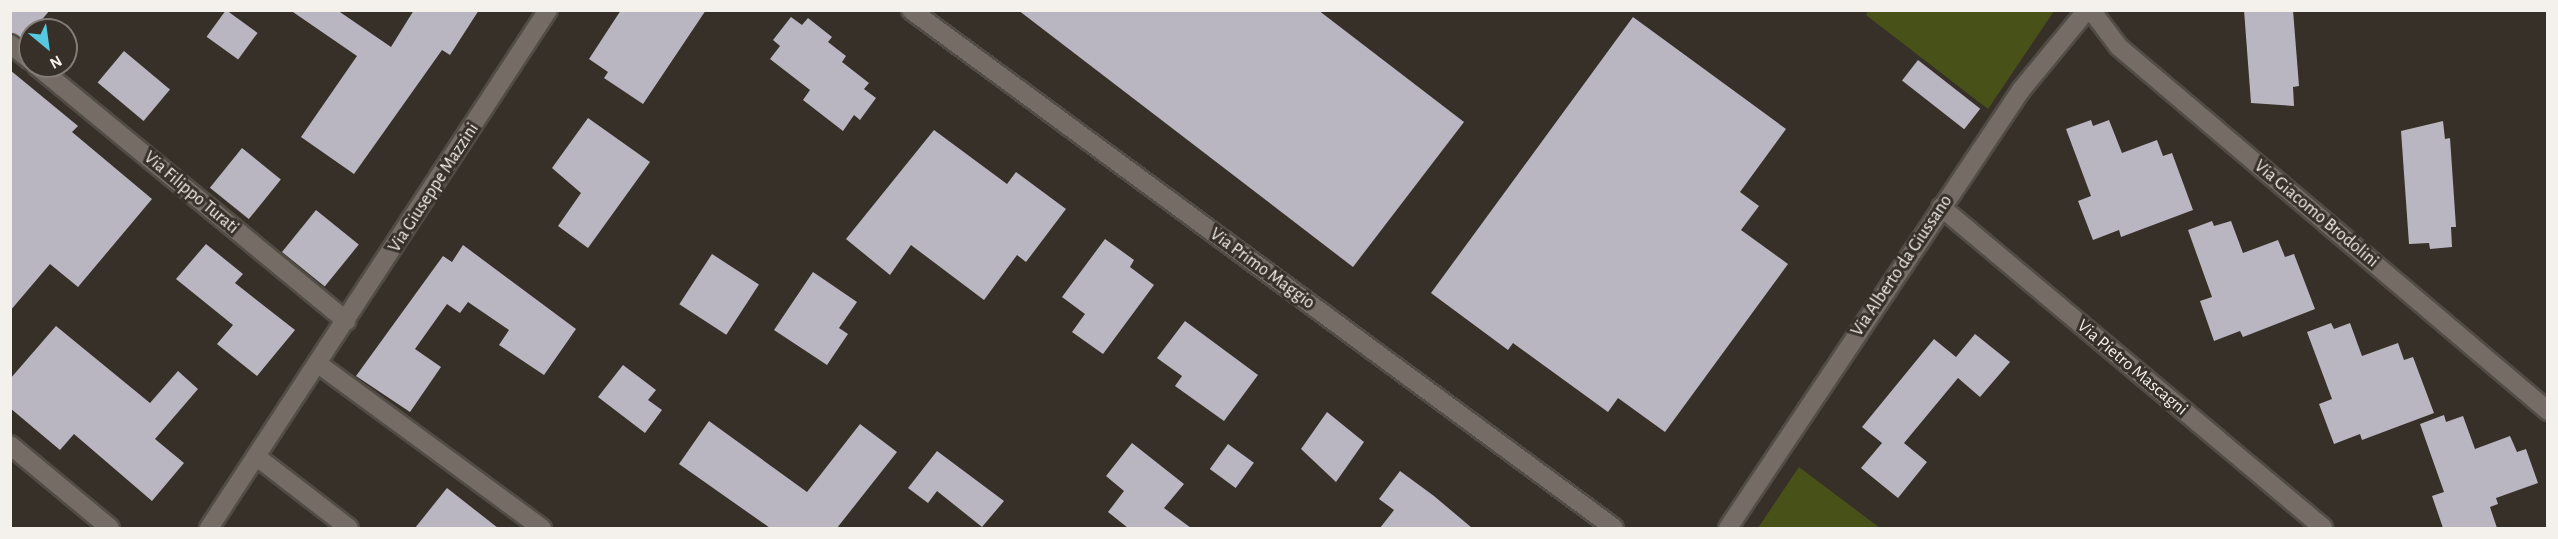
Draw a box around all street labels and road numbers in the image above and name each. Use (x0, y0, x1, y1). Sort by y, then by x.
street label: Via Giuseppe Mazzini (384, 119, 484, 257)
street label: Via Filippo Turati (139, 147, 243, 239)
street label: Via Giacomo Brodolini (2249, 156, 2383, 272)
street label: Via Alberto da Giussano (1847, 191, 1957, 341)
street label: Via Primo Maggio (1205, 224, 1319, 314)
street label: Via Pietro Mascagni (2072, 315, 2192, 421)

